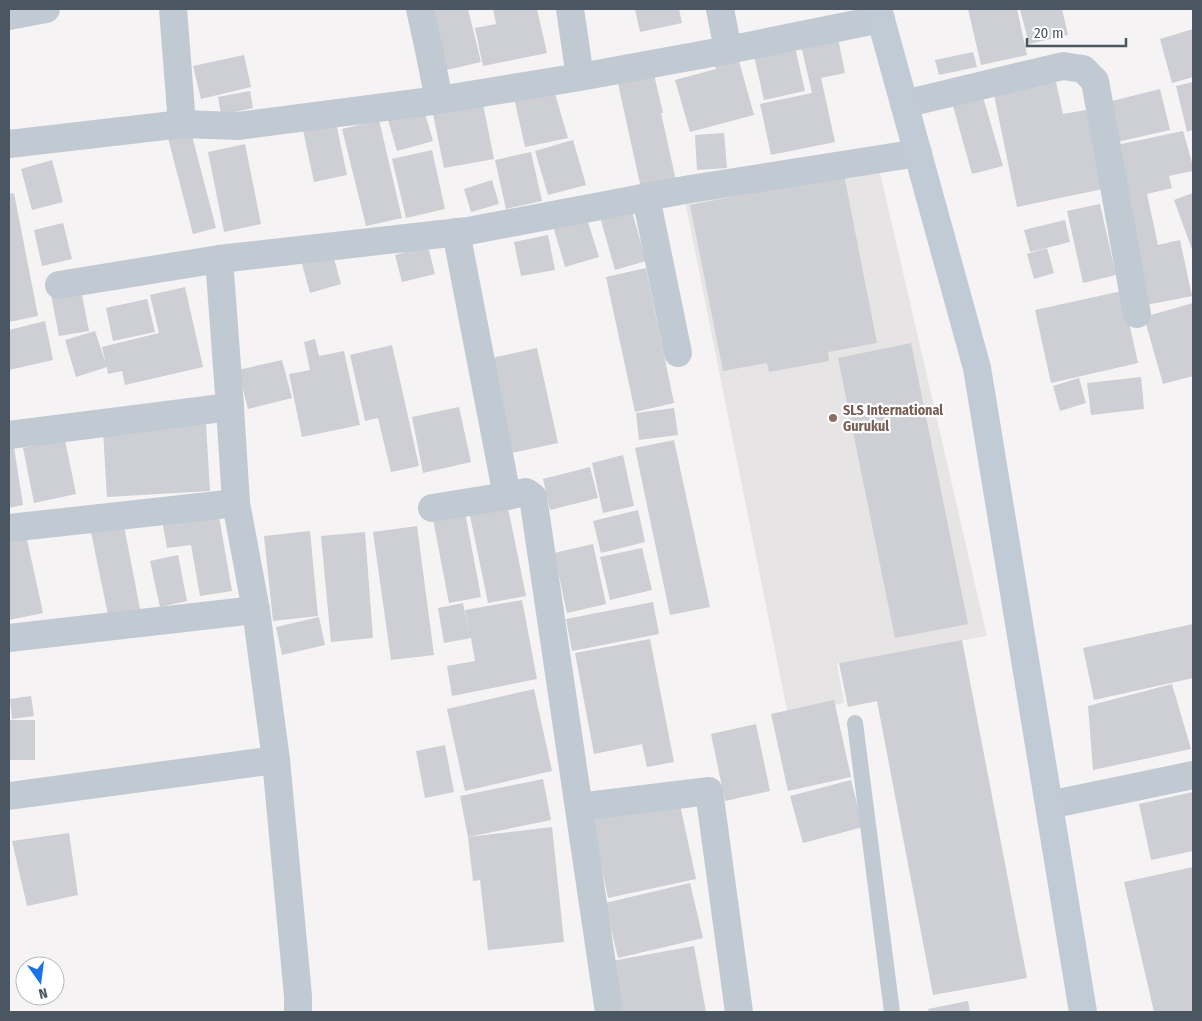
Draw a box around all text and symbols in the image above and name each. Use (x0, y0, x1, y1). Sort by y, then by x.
scale bar (1027, 15, 1126, 47)
text: 20 m (1034, 24, 1064, 42)
place label: SLS International Gurukul (843, 402, 943, 435)
marker: SLS International Gurukul (827, 412, 839, 424)
north arrow (15, 956, 65, 1006)
text: N (37, 984, 49, 1002)

